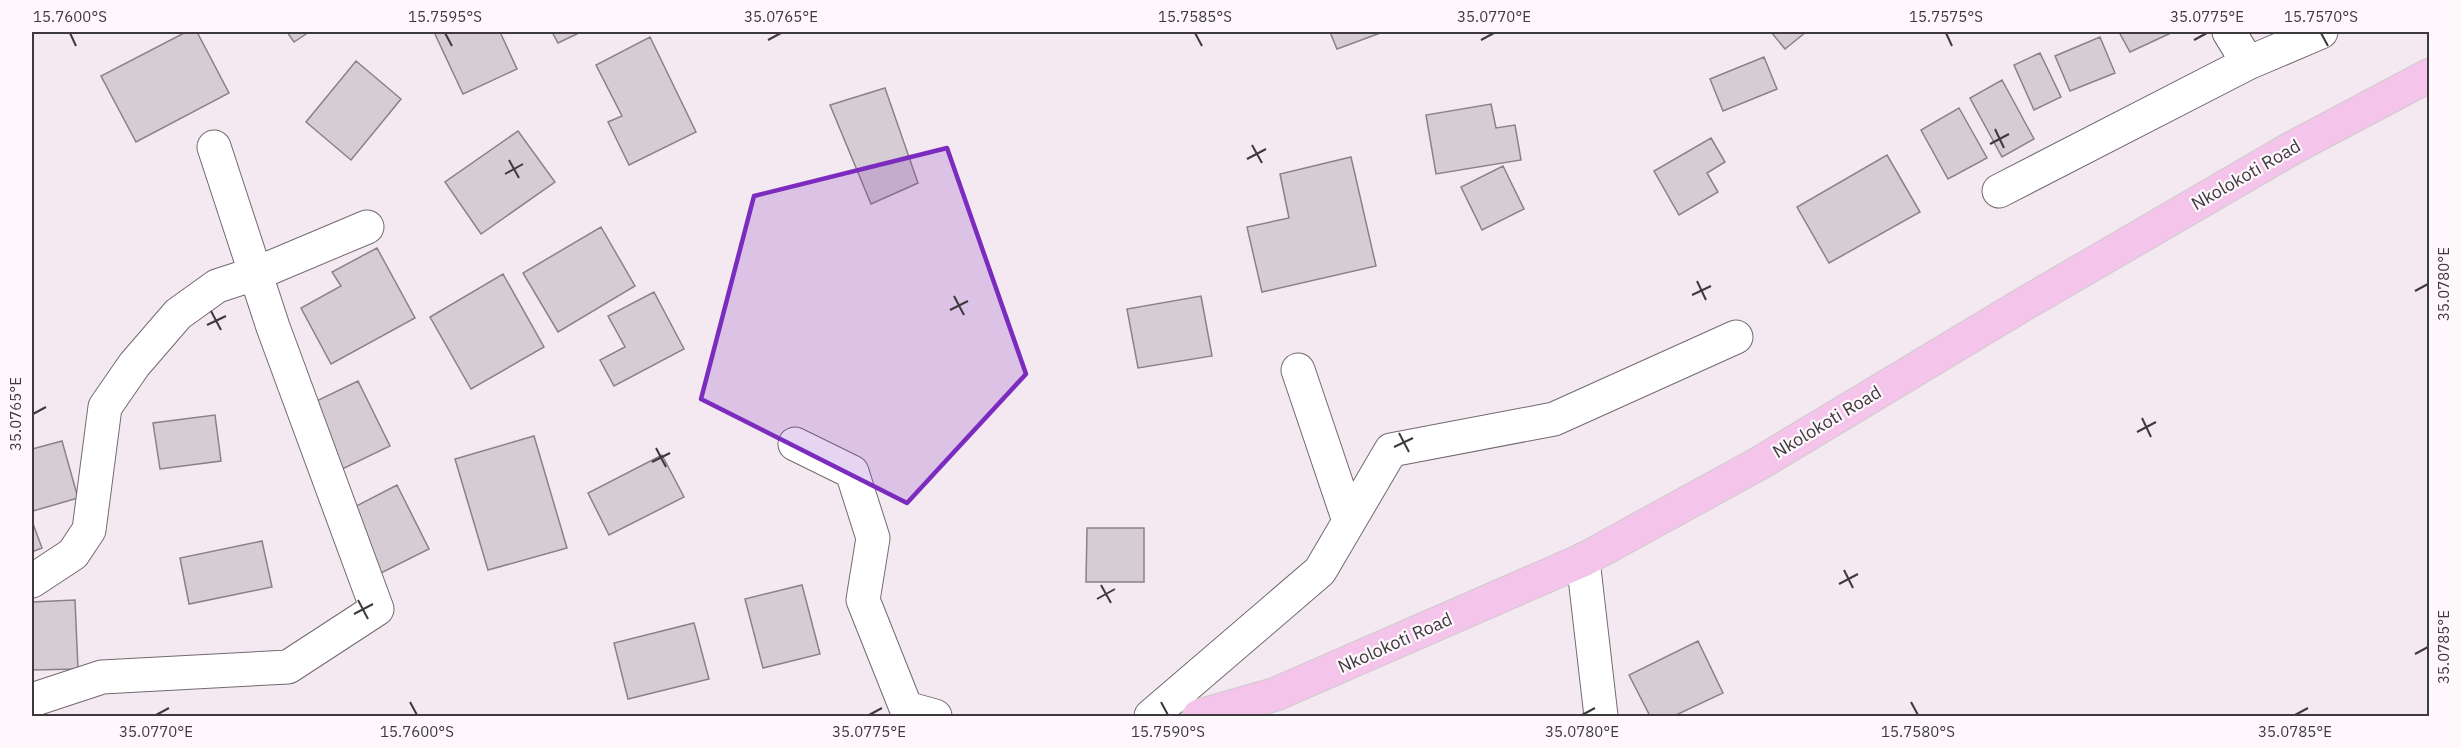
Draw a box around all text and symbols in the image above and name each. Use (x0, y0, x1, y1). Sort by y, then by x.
text: 15.7600°S (33, 7, 107, 26)
text: 15.7595°S (408, 7, 482, 26)
text: 35.0765°E (744, 7, 818, 26)
text: 15.7585°S (1158, 7, 1232, 26)
text: 35.0770°E (1457, 7, 1531, 26)
text: 15.7575°S (1909, 7, 1983, 26)
text: 35.0775°E (2170, 7, 2244, 26)
text: 15.7570°S (2284, 7, 2358, 26)
street label: Nkolokoti Road (2187, 134, 2305, 215)
text: 35.0780°E (2434, 247, 2453, 321)
text: 35.0765°E (6, 377, 25, 451)
street label: Nkolokoti Road (1768, 380, 1885, 463)
street label: Nkolokoti Road (1334, 607, 1456, 678)
text: 35.0785°E (2434, 610, 2453, 684)
text: 35.0770°E (119, 722, 193, 741)
text: 15.7600°S (380, 722, 454, 741)
text: 35.0775°E (832, 722, 906, 741)
text: 15.7590°S (1131, 722, 1205, 741)
text: 35.0780°E (1545, 722, 1619, 741)
text: 15.7580°S (1881, 722, 1955, 741)
text: 35.0785°E (2258, 722, 2332, 741)

